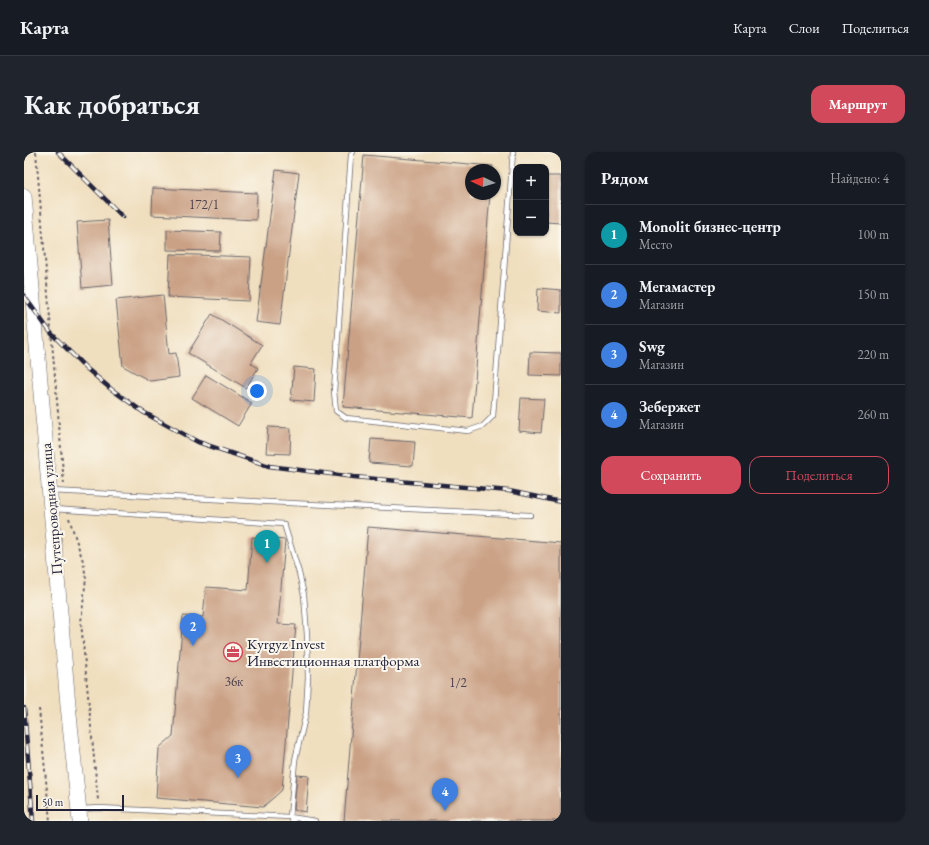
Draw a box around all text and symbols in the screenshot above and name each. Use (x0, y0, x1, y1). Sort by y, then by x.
text: Карта (20, 15, 69, 40)
text: Карта (733, 19, 767, 37)
text: Слои (789, 19, 820, 37)
text: Поделиться (842, 19, 909, 37)
button: Маршрут (811, 85, 905, 123)
text: Как добраться (24, 86, 200, 122)
north arrow (465, 164, 501, 200)
map controls (513, 164, 549, 236)
button: + (513, 164, 549, 200)
text: Рядом (601, 167, 649, 189)
text: Найдено: 4 (830, 170, 889, 187)
house number: 172/1 (189, 196, 219, 213)
button: − (513, 200, 549, 236)
text: Monolit бизнес-центр (639, 217, 781, 236)
text: 1 (611, 226, 617, 243)
text: 100 m (858, 226, 889, 243)
text: Место (639, 236, 672, 253)
text: Мегамастер (639, 277, 715, 296)
text: 2 (611, 286, 617, 303)
text: 150 m (858, 286, 889, 303)
text: Магазин (639, 296, 684, 313)
text: Swg (639, 337, 665, 356)
text: 3 (611, 346, 617, 363)
text: 220 m (858, 346, 889, 363)
text: Магазин (639, 356, 684, 373)
your location (247, 381, 267, 401)
text: Зебержет (639, 397, 700, 416)
text: 4 (611, 406, 617, 423)
text: 260 m (858, 406, 889, 423)
text: Магазин (639, 416, 684, 433)
street label: Путепроводная улица (36, 442, 66, 576)
button: Сохранить (601, 456, 741, 494)
button: Поделиться (749, 456, 889, 494)
pin: 1 (254, 530, 280, 563)
pin: 2 (180, 613, 206, 646)
place label: Kyrgyz Invest Инвестиционная платформа (247, 634, 420, 670)
office icon: Kyrgyz Invest Инвестиционная платформа (222, 641, 244, 663)
house number: 36к (225, 673, 244, 690)
house number: 1/2 (449, 674, 468, 691)
pin: 3 (225, 745, 251, 778)
pin: 4 (432, 778, 458, 811)
scale bar (36, 793, 124, 812)
text: 50 m (42, 795, 63, 809)

